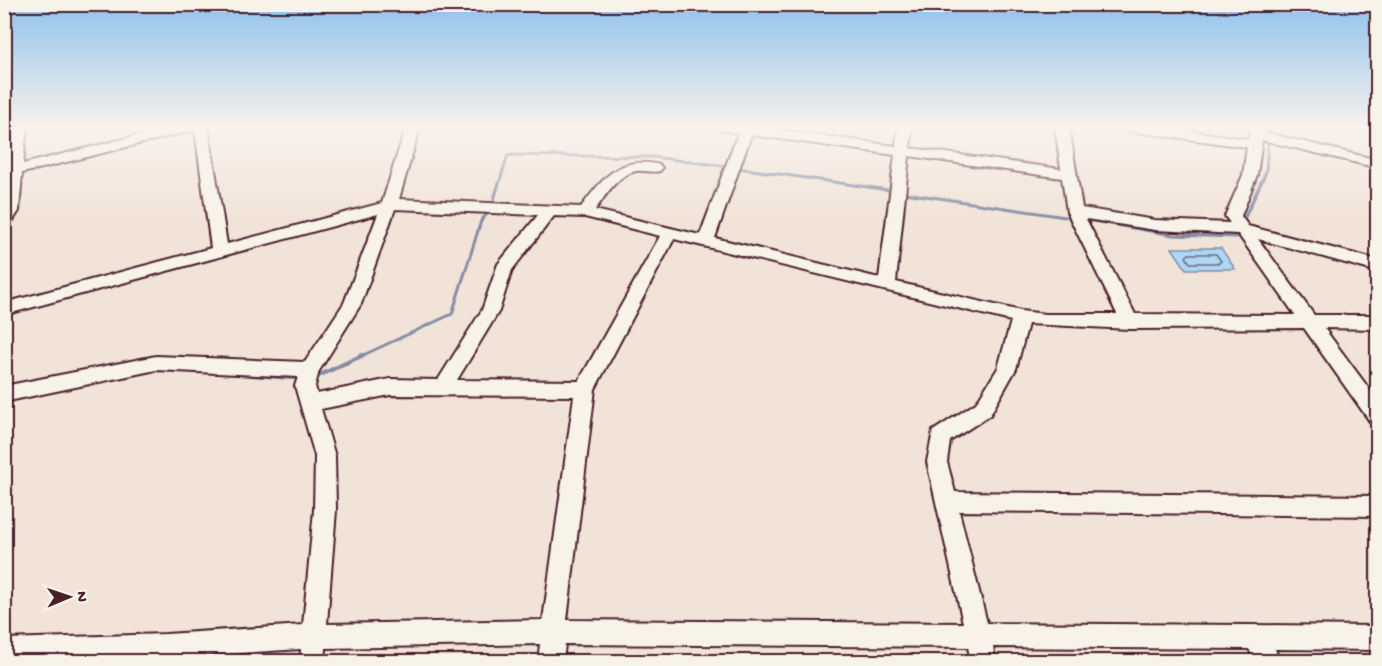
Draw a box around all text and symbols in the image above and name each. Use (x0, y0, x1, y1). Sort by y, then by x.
north arrow (39, 567, 99, 627)
text: N (71, 591, 90, 603)

